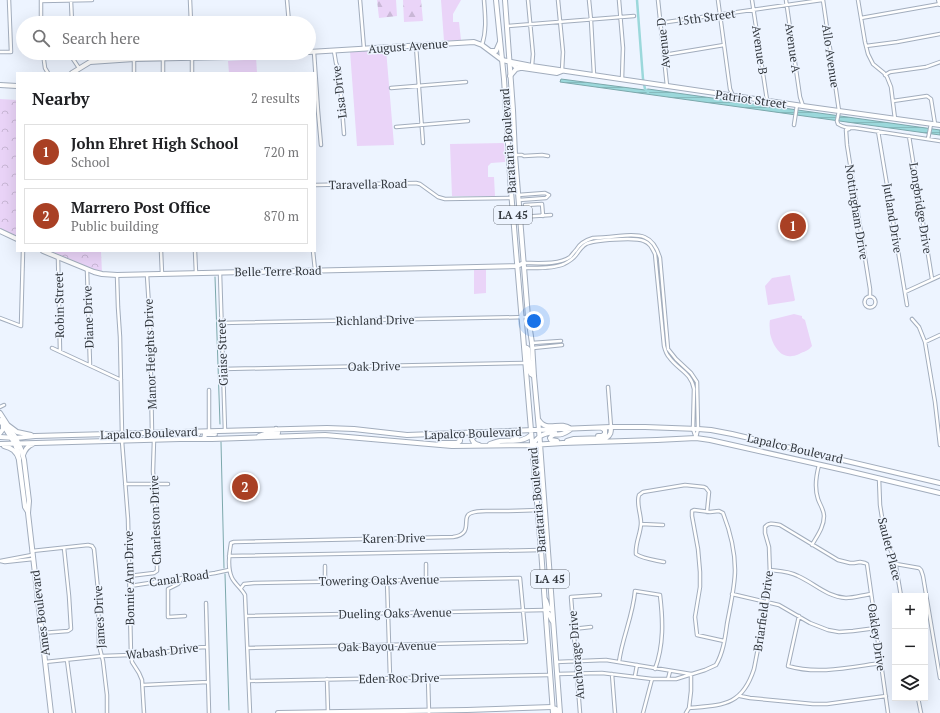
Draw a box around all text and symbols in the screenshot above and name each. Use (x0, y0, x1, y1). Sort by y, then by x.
street label: 15th Street (676, 5, 737, 29)
search box (16, 16, 316, 60)
street label: Avenue D (653, 17, 673, 69)
street label: Avenue A (782, 22, 804, 75)
street label: Allo Avenue (819, 23, 843, 89)
street label: Avenue B (749, 24, 771, 76)
icon: search (30, 27, 52, 49)
text: Search here (62, 28, 140, 48)
street label: August Avenue (368, 36, 448, 56)
street label: Lisa Drive (328, 65, 350, 119)
text: Nearby (32, 87, 90, 110)
street label: Barataria Boulevard (497, 87, 519, 194)
street label: Patriot Street (714, 87, 788, 111)
text: 2 results (251, 89, 300, 107)
text: John Ehret High School (71, 133, 239, 153)
text: 1 (42, 143, 50, 161)
text: 720 m (264, 143, 299, 161)
text: School (71, 153, 110, 171)
street label: Longbridge Drive (906, 161, 936, 255)
street label: Nottingham Drive (842, 163, 872, 261)
street label: Taravella Road (329, 176, 408, 192)
street label: Jutland Drive (880, 182, 906, 254)
text: Marrero Post Office (71, 197, 210, 217)
road number: LA 45 (494, 206, 532, 224)
text: 2 (42, 207, 50, 225)
text: 870 m (264, 207, 299, 225)
pin: 1 (780, 211, 806, 241)
text: Public building (71, 217, 158, 235)
street label: Belle Terre Road (234, 263, 322, 279)
street label: Robin Street (51, 271, 67, 338)
street label: Diane Drive (79, 285, 97, 349)
street label: Manor Heights Drive (141, 298, 159, 410)
your location (524, 311, 544, 331)
street label: Richland Drive (335, 312, 415, 328)
street label: Giaise Street (213, 317, 231, 386)
street label: Oak Drive (348, 358, 400, 374)
street label: Lapalco Boulevard (100, 424, 198, 442)
street label: Lapalco Boulevard (424, 424, 522, 442)
street label: Lapalco Boulevard (746, 430, 845, 466)
street label: Barataria Boulevard (525, 446, 549, 553)
pin: 2 (232, 472, 258, 502)
street label: Charleston Drive (146, 475, 164, 565)
street label: Saulet Place (875, 516, 905, 582)
street label: Karen Drive (362, 530, 426, 546)
street label: Bonnie Ann Drive (121, 531, 137, 625)
street label: Canal Road (148, 566, 210, 590)
street label: Ames Boulevard (27, 569, 53, 657)
road number: LA 45 (531, 570, 569, 588)
street label: Briarfield Drive (750, 570, 776, 652)
street label: Towering Oaks Avenue (319, 571, 439, 589)
street label: James Drive (90, 585, 108, 649)
map controls (892, 593, 928, 701)
button: + (892, 593, 928, 629)
street label: Oakley Drive (865, 602, 889, 672)
street label: Dueling Oaks Avenue (338, 605, 452, 621)
street label: Anchorage Drive (565, 610, 587, 700)
button: − (892, 629, 928, 665)
street label: Oak Bayou Avenue (337, 638, 437, 654)
street label: Wabash Drive (125, 640, 199, 662)
button: layers (892, 665, 928, 701)
street label: Eden Roc Drive (358, 670, 440, 686)

